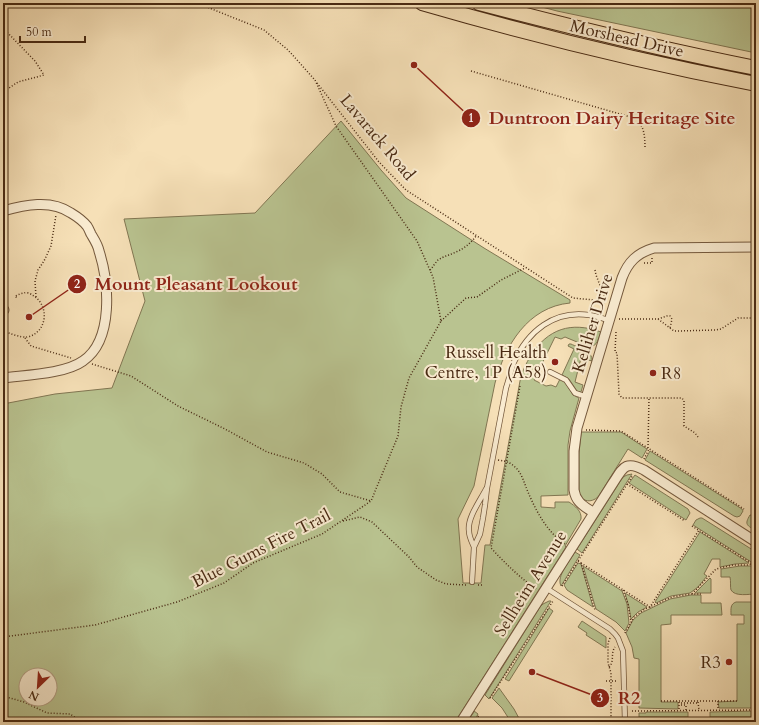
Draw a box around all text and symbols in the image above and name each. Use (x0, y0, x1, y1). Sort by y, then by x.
street label: Morshead Drive (568, 14, 686, 63)
scale bar (20, 18, 85, 44)
text: 50 m (26, 24, 53, 40)
street label: Lavarack Road (335, 89, 420, 185)
callout: Duntroon Dairy Heritage Site (461, 103, 744, 133)
text: Duntroon Dairy Heritage Site (489, 106, 735, 131)
text: 1 (468, 110, 474, 126)
callout: Mount Pleasant Lookout (67, 269, 306, 299)
street label: Kelliher Drive (566, 271, 618, 376)
text: Mount Pleasant Lookout (95, 272, 298, 297)
text: 2 (74, 276, 80, 292)
place label: Russell Health Centre, 1P (A58) (425, 341, 548, 384)
marker: Russell Health Centre, 1P (A58) (550, 357, 560, 367)
place label: R8 (661, 362, 682, 385)
marker: R8 (648, 368, 658, 378)
street label: Blue Gums Fire Trail (188, 503, 335, 593)
street label: Sellheim Avenue (489, 526, 572, 641)
place label: R3 (701, 651, 721, 674)
marker: R3 (724, 657, 734, 667)
north arrow (18, 667, 58, 707)
callout: R2 (590, 683, 649, 713)
text: R2 (618, 686, 640, 711)
text: N (26, 687, 41, 704)
text: 3 (597, 690, 603, 706)

